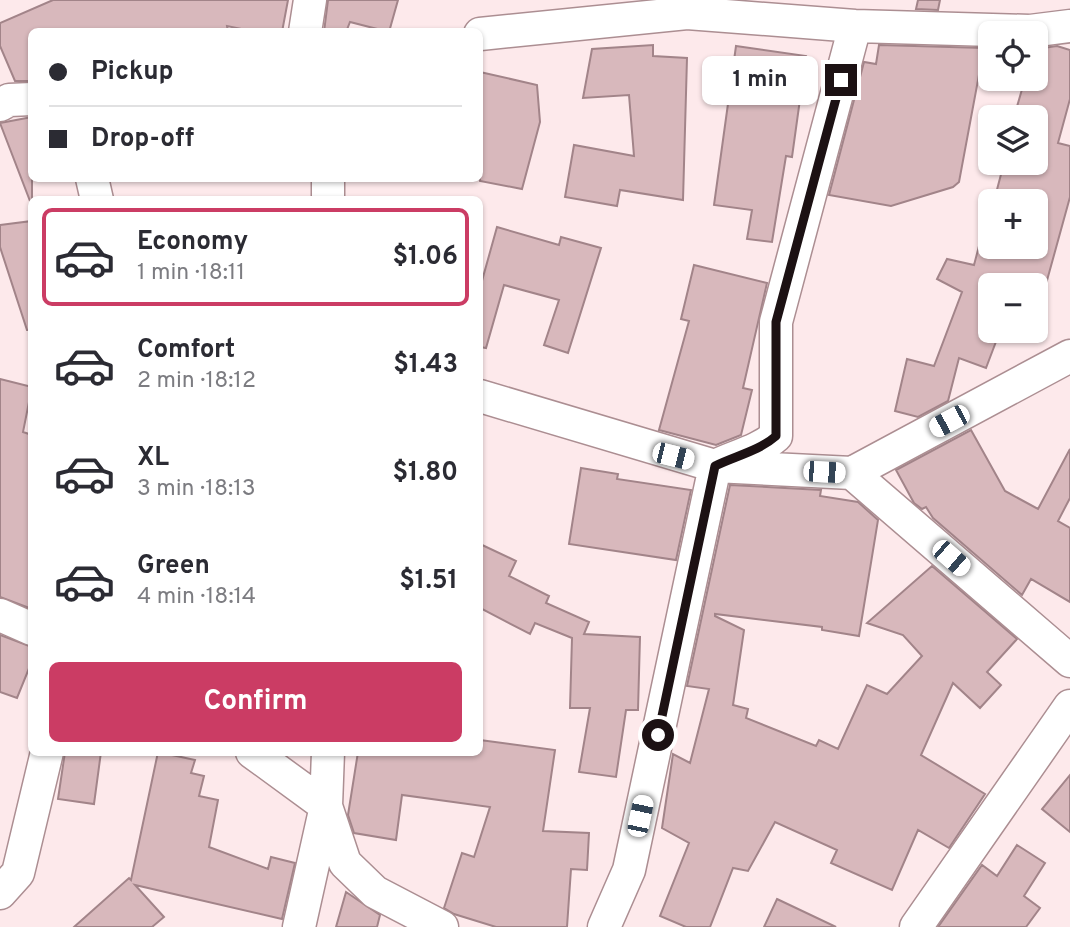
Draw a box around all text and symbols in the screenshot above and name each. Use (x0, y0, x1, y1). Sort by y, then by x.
map controls (978, 21, 1048, 343)
button: locate (978, 21, 1048, 91)
text: Pickup (91, 56, 174, 89)
callout: 1 min (701, 56, 816, 104)
route end (825, 64, 857, 96)
text: 1 min (732, 66, 788, 95)
button: layers (978, 105, 1048, 175)
text: Drop-off (91, 123, 194, 156)
button: + (978, 189, 1048, 259)
icon: car (53, 226, 116, 289)
text: Economy (137, 226, 248, 259)
text: $1.06 (392, 241, 458, 274)
text: 1 min · 18:11 (137, 259, 245, 288)
button: − (978, 273, 1048, 343)
icon: car (53, 334, 116, 397)
text: Comfort (137, 334, 235, 367)
text: $1.43 (393, 349, 458, 382)
text: 2 min · 18:12 (137, 367, 256, 396)
car (926, 402, 973, 440)
car (651, 441, 696, 471)
icon: car (53, 442, 116, 505)
text: XL (137, 442, 169, 475)
text: $1.80 (392, 457, 458, 490)
car (803, 460, 846, 484)
text: 3 min · 18:13 (137, 475, 256, 504)
car (929, 536, 974, 580)
icon: car (53, 550, 116, 613)
text: Green (137, 550, 210, 583)
text: $1.51 (399, 565, 458, 598)
text: 4 min · 18:14 (137, 583, 256, 612)
button: Confirm (49, 662, 462, 742)
route start (642, 719, 674, 751)
car (626, 793, 655, 839)

